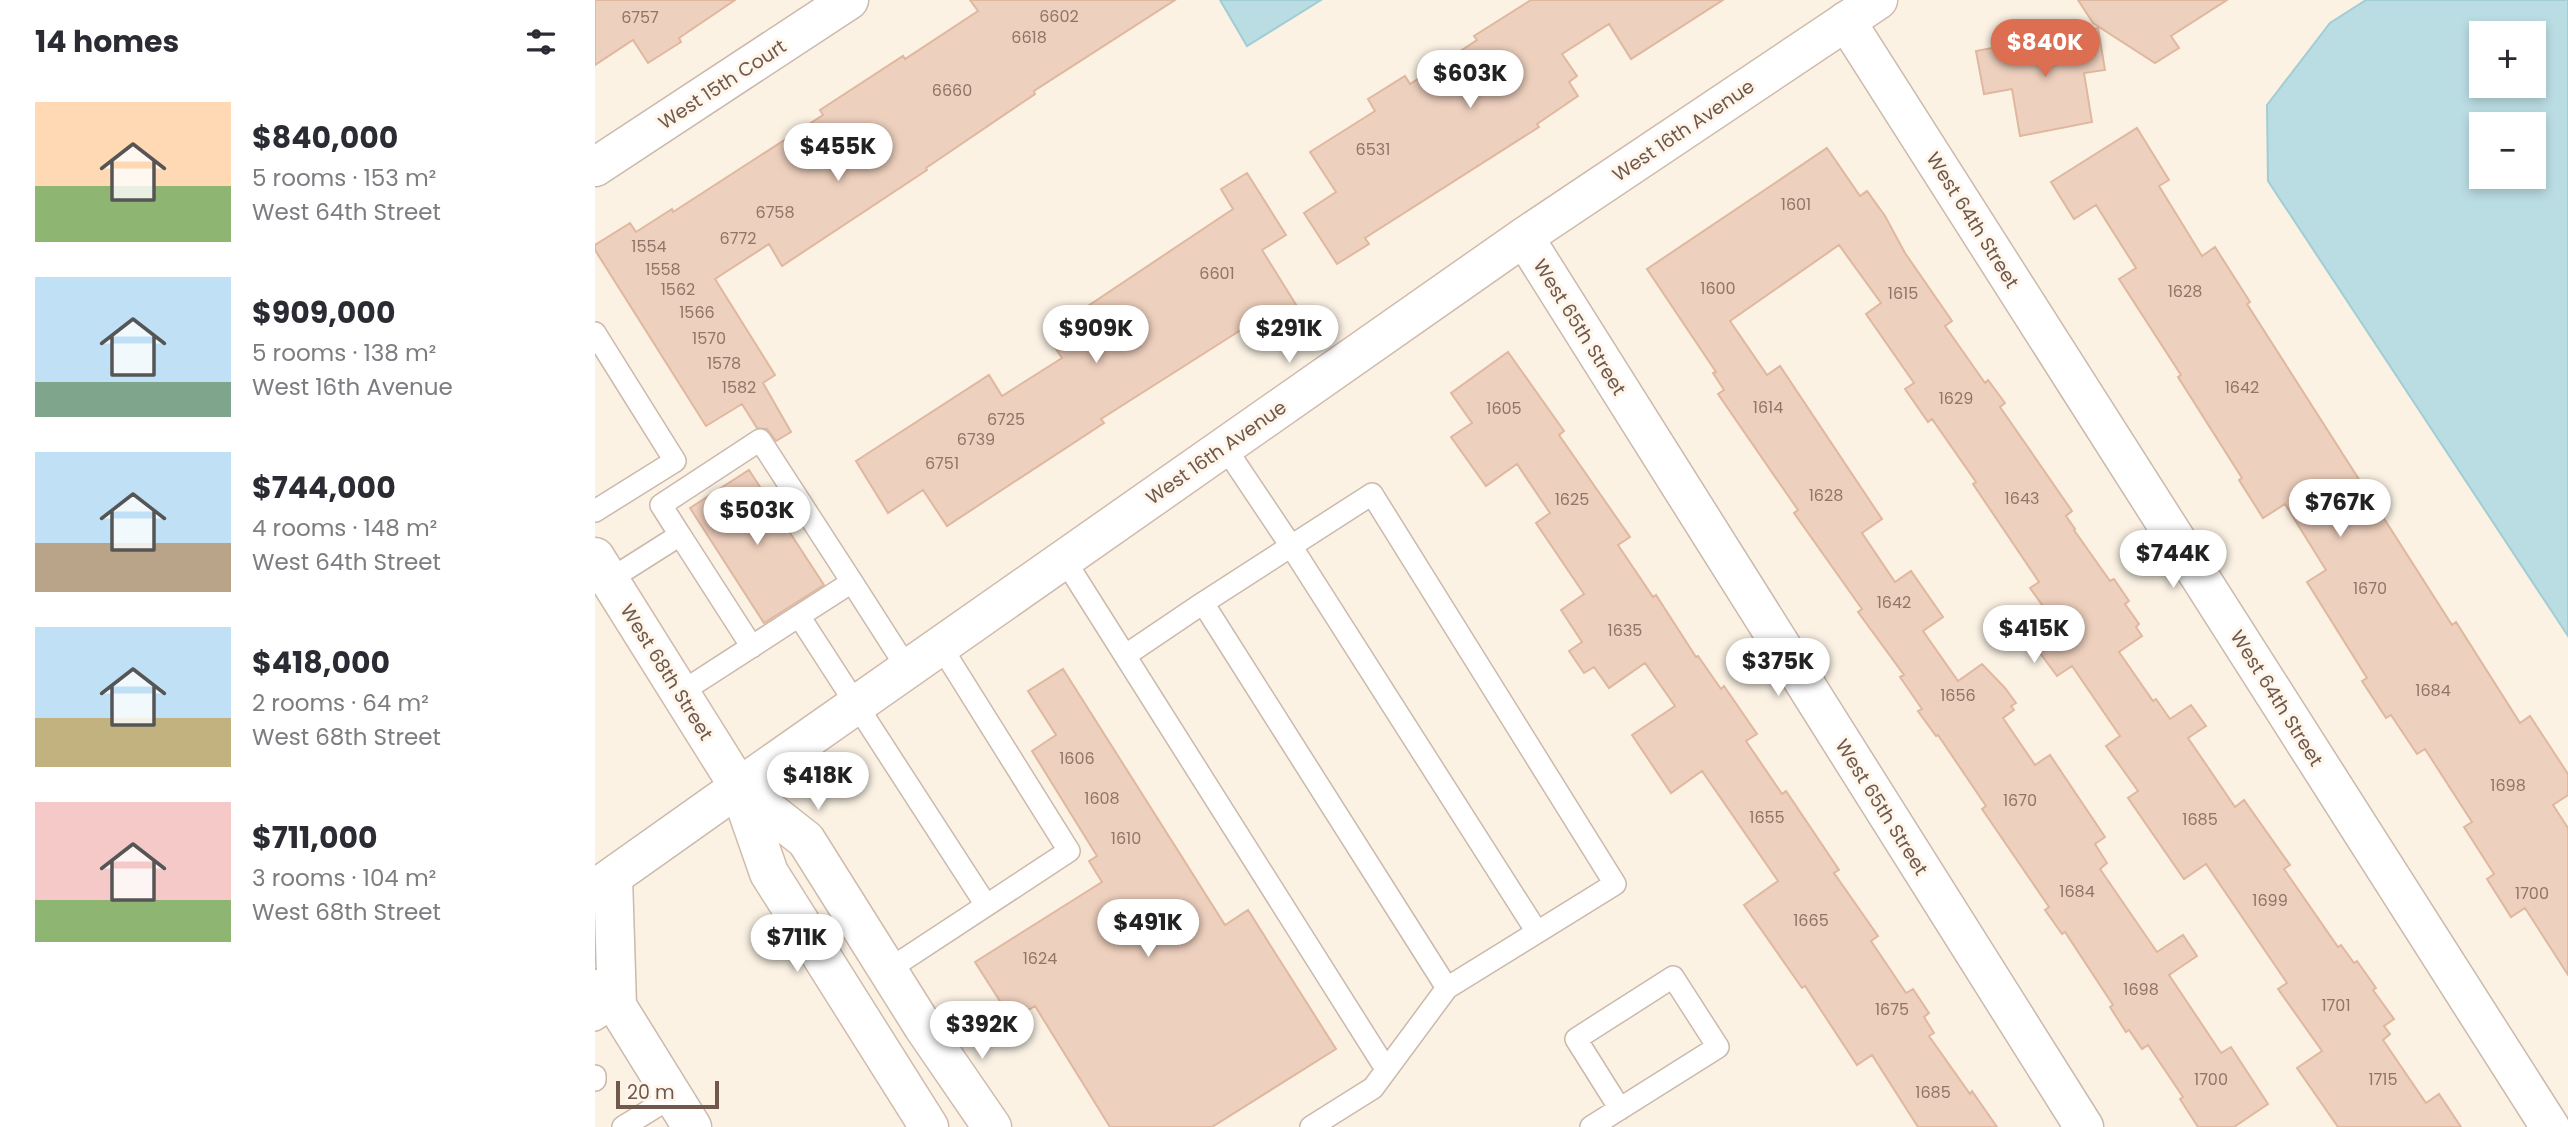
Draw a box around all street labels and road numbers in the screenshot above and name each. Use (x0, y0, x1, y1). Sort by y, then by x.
street label: West 15th Court (653, 33, 791, 136)
street label: West 16th Avenue (1607, 73, 1760, 188)
street label: West 64th Street (1920, 147, 2025, 294)
street label: West 65th Street (1527, 254, 1632, 401)
street label: West 16th Avenue (1141, 394, 1292, 511)
street label: West 68th Street (614, 599, 719, 746)
street label: West 64th Street (2224, 625, 2329, 772)
street label: West 65th Street (1829, 734, 1934, 881)

